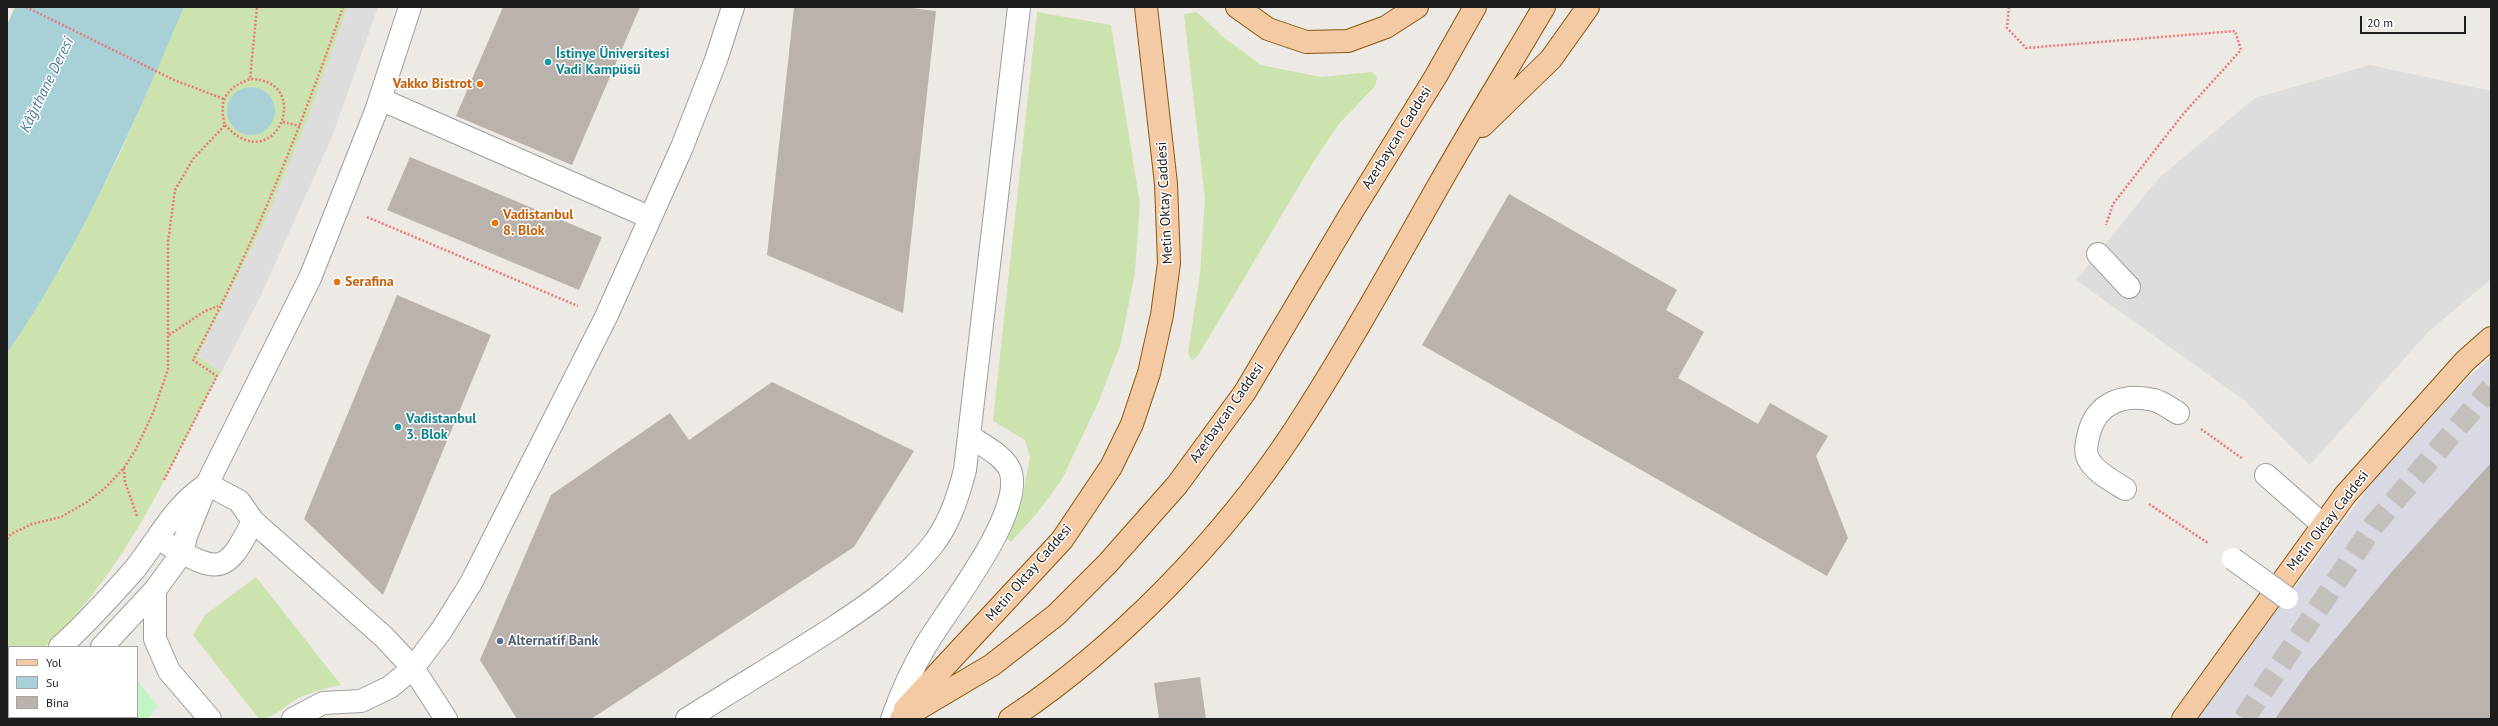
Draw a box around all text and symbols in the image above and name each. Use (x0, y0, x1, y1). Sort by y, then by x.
scale bar (2362, 8, 2468, 34)
text: 20 m (2367, 15, 2393, 30)
water label: Kâğıthane Deresi (16, 34, 78, 136)
place label: İstinye Üniversitesi Vadi Kampüsü (556, 46, 669, 78)
marker: İstinye Üniversitesi Vadi Kampüsü (543, 57, 553, 67)
place label: Vakko Bistrot (393, 76, 472, 92)
marker: Vakko Bistrot (475, 79, 485, 89)
street label: Azerbaycan Caddesi (1359, 84, 1435, 192)
street label: Metin Oktay Caddesi (1153, 141, 1177, 265)
place label: Vadistanbul 8. Blok (503, 207, 573, 240)
marker: Vadistanbul 8. Blok (490, 218, 500, 228)
place label: Serafina (345, 274, 394, 290)
marker: Serafina (332, 277, 342, 287)
street label: Azerbaycan Caddesi (1186, 360, 1268, 466)
place label: Vadistanbul 3. Blok (406, 411, 476, 444)
marker: Vadistanbul 3. Blok (393, 422, 403, 432)
street label: Metin Oktay Caddesi (2284, 467, 2372, 575)
street label: Metin Oktay Caddesi (982, 521, 1076, 625)
place label: Alternatif Bank (508, 633, 598, 649)
marker: Alternatif Bank (495, 636, 505, 646)
legend (8, 646, 138, 718)
text: Yol (46, 655, 62, 670)
text: Su (46, 675, 59, 690)
text: Bina (46, 695, 69, 710)

